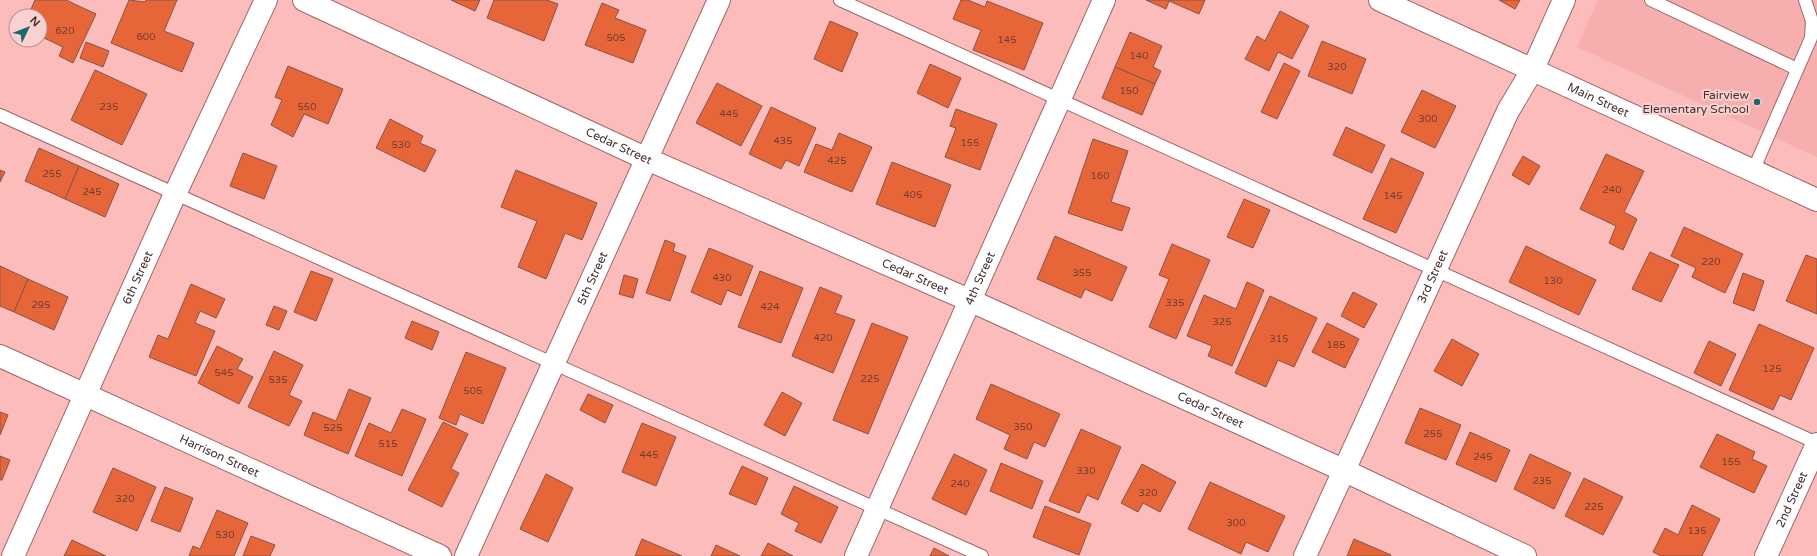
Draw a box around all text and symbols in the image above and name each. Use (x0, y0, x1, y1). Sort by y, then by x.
north arrow (8, 8, 48, 48)
text: N (27, 14, 43, 29)
house number: 620 (56, 25, 74, 37)
house number: 600 (137, 31, 155, 43)
house number: 505 (607, 32, 625, 44)
house number: 145 (998, 34, 1016, 46)
house number: 140 (1130, 50, 1148, 62)
house number: 320 (1328, 61, 1346, 73)
street label: Main Street (1565, 80, 1632, 120)
house number: 150 (1120, 85, 1138, 97)
place label: Fairview Elementary School (1642, 88, 1749, 116)
marker: Fairview Elementary School (1752, 97, 1762, 107)
house number: 235 (100, 101, 118, 113)
house number: 550 (298, 101, 316, 113)
house number: 445 (720, 108, 738, 120)
house number: 300 (1419, 113, 1437, 125)
street label: Cedar Street (584, 125, 654, 167)
house number: 435 (774, 135, 792, 147)
house number: 155 (961, 137, 979, 149)
house number: 530 (392, 139, 410, 151)
house number: 425 (828, 155, 846, 167)
house number: 255 (43, 168, 61, 180)
house number: 160 (1091, 170, 1109, 182)
house number: 240 (1603, 184, 1621, 196)
house number: 245 (83, 186, 101, 198)
house number: 405 (904, 189, 922, 201)
house number: 145 (1384, 190, 1402, 202)
street label: 3rd Street (1414, 247, 1451, 306)
street label: 6th Street (120, 248, 156, 306)
street label: 5th Street (574, 249, 611, 307)
street label: 4th Street (962, 249, 998, 307)
street label: Cedar Street (880, 256, 951, 297)
house number: 220 (1702, 256, 1720, 268)
house number: 355 (1073, 267, 1091, 279)
house number: 430 (713, 272, 731, 284)
house number: 130 (1544, 275, 1562, 287)
house number: 335 (1166, 297, 1184, 309)
house number: 295 (32, 299, 50, 311)
house number: 424 (761, 301, 779, 313)
house number: 325 (1213, 316, 1231, 328)
house number: 420 (814, 332, 832, 344)
house number: 315 (1270, 333, 1288, 345)
house number: 185 (1327, 339, 1345, 351)
house number: 125 (1763, 363, 1781, 375)
house number: 545 (215, 367, 233, 379)
house number: 225 (861, 373, 879, 385)
house number: 535 (269, 374, 287, 386)
house number: 505 (464, 385, 482, 397)
street label: Cedar Street (1175, 389, 1246, 431)
house number: 350 (1014, 421, 1032, 433)
house number: 525 (324, 422, 342, 434)
house number: 255 (1424, 428, 1442, 440)
street label: Harrison Street (177, 432, 262, 480)
house number: 515 (379, 438, 397, 450)
house number: 445 (640, 449, 658, 461)
house number: 245 (1474, 451, 1492, 463)
house number: 155 (1722, 456, 1740, 468)
house number: 330 (1077, 465, 1095, 477)
street label: 2nd Street (1773, 469, 1811, 530)
house number: 235 (1533, 475, 1551, 487)
house number: 240 (951, 478, 969, 490)
house number: 320 (1139, 487, 1157, 499)
house number: 320 (116, 493, 134, 505)
house number: 225 (1585, 501, 1603, 513)
house number: 300 (1227, 517, 1245, 529)
house number: 135 (1688, 525, 1706, 537)
house number: 530 (216, 529, 234, 541)

